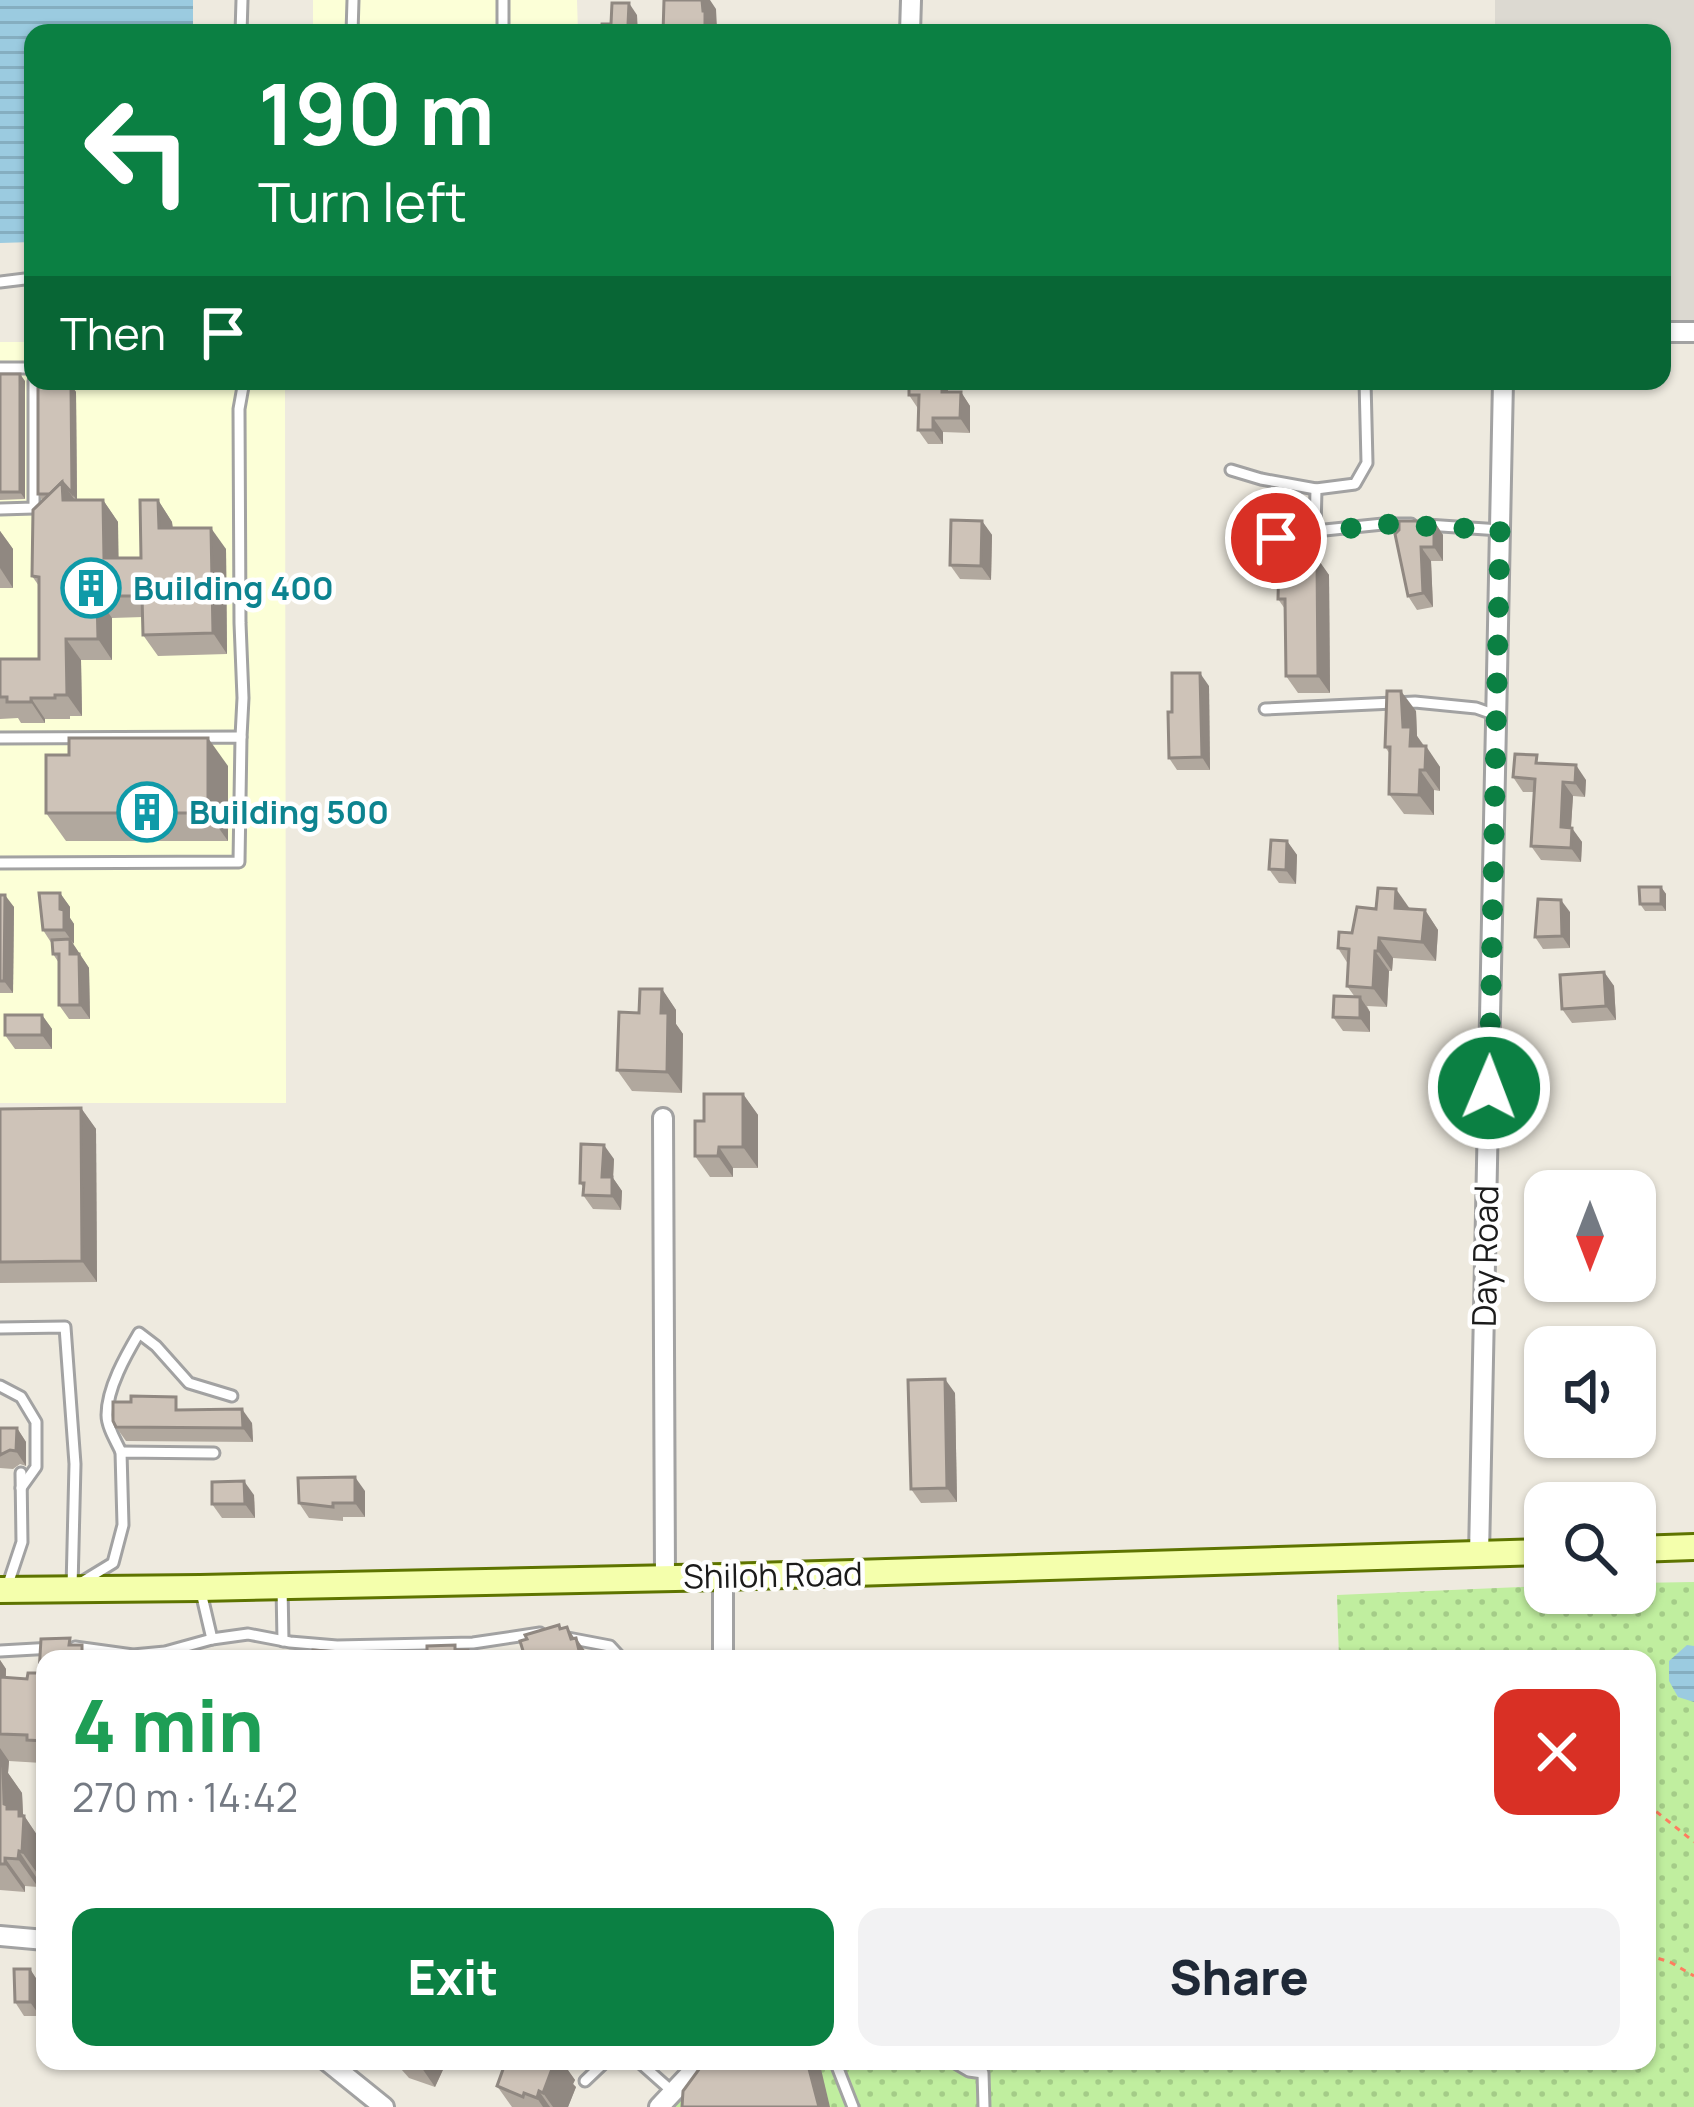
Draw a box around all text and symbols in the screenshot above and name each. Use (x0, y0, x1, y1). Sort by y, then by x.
text: 190 m (258, 55, 495, 170)
icon: left (60, 72, 216, 228)
text: Turn left (258, 164, 467, 238)
icon: arrive (190, 300, 256, 366)
text: Then (60, 302, 166, 364)
pin (1225, 487, 1327, 589)
icon: arrive (1243, 505, 1309, 571)
building icon: Building 400 (60, 557, 122, 619)
place label: Building 400 (133, 565, 334, 610)
building icon: Building 500 (116, 781, 178, 843)
place label: Building 500 (189, 789, 389, 834)
position arrow (1426, 1025, 1552, 1151)
north arrow (1524, 1170, 1656, 1302)
map controls (1524, 1170, 1656, 1614)
street label: Day Road (1461, 1185, 1508, 1327)
button: sound (1524, 1326, 1656, 1458)
button: search (1524, 1482, 1656, 1614)
street label: Shiloh Road (683, 1550, 863, 1599)
text: 4 min (72, 1675, 264, 1774)
button: close (1494, 1689, 1620, 1815)
text: 270 m · 14:42 (72, 1770, 298, 1824)
button: Exit (72, 1908, 834, 2046)
button: Share (858, 1908, 1620, 2046)

